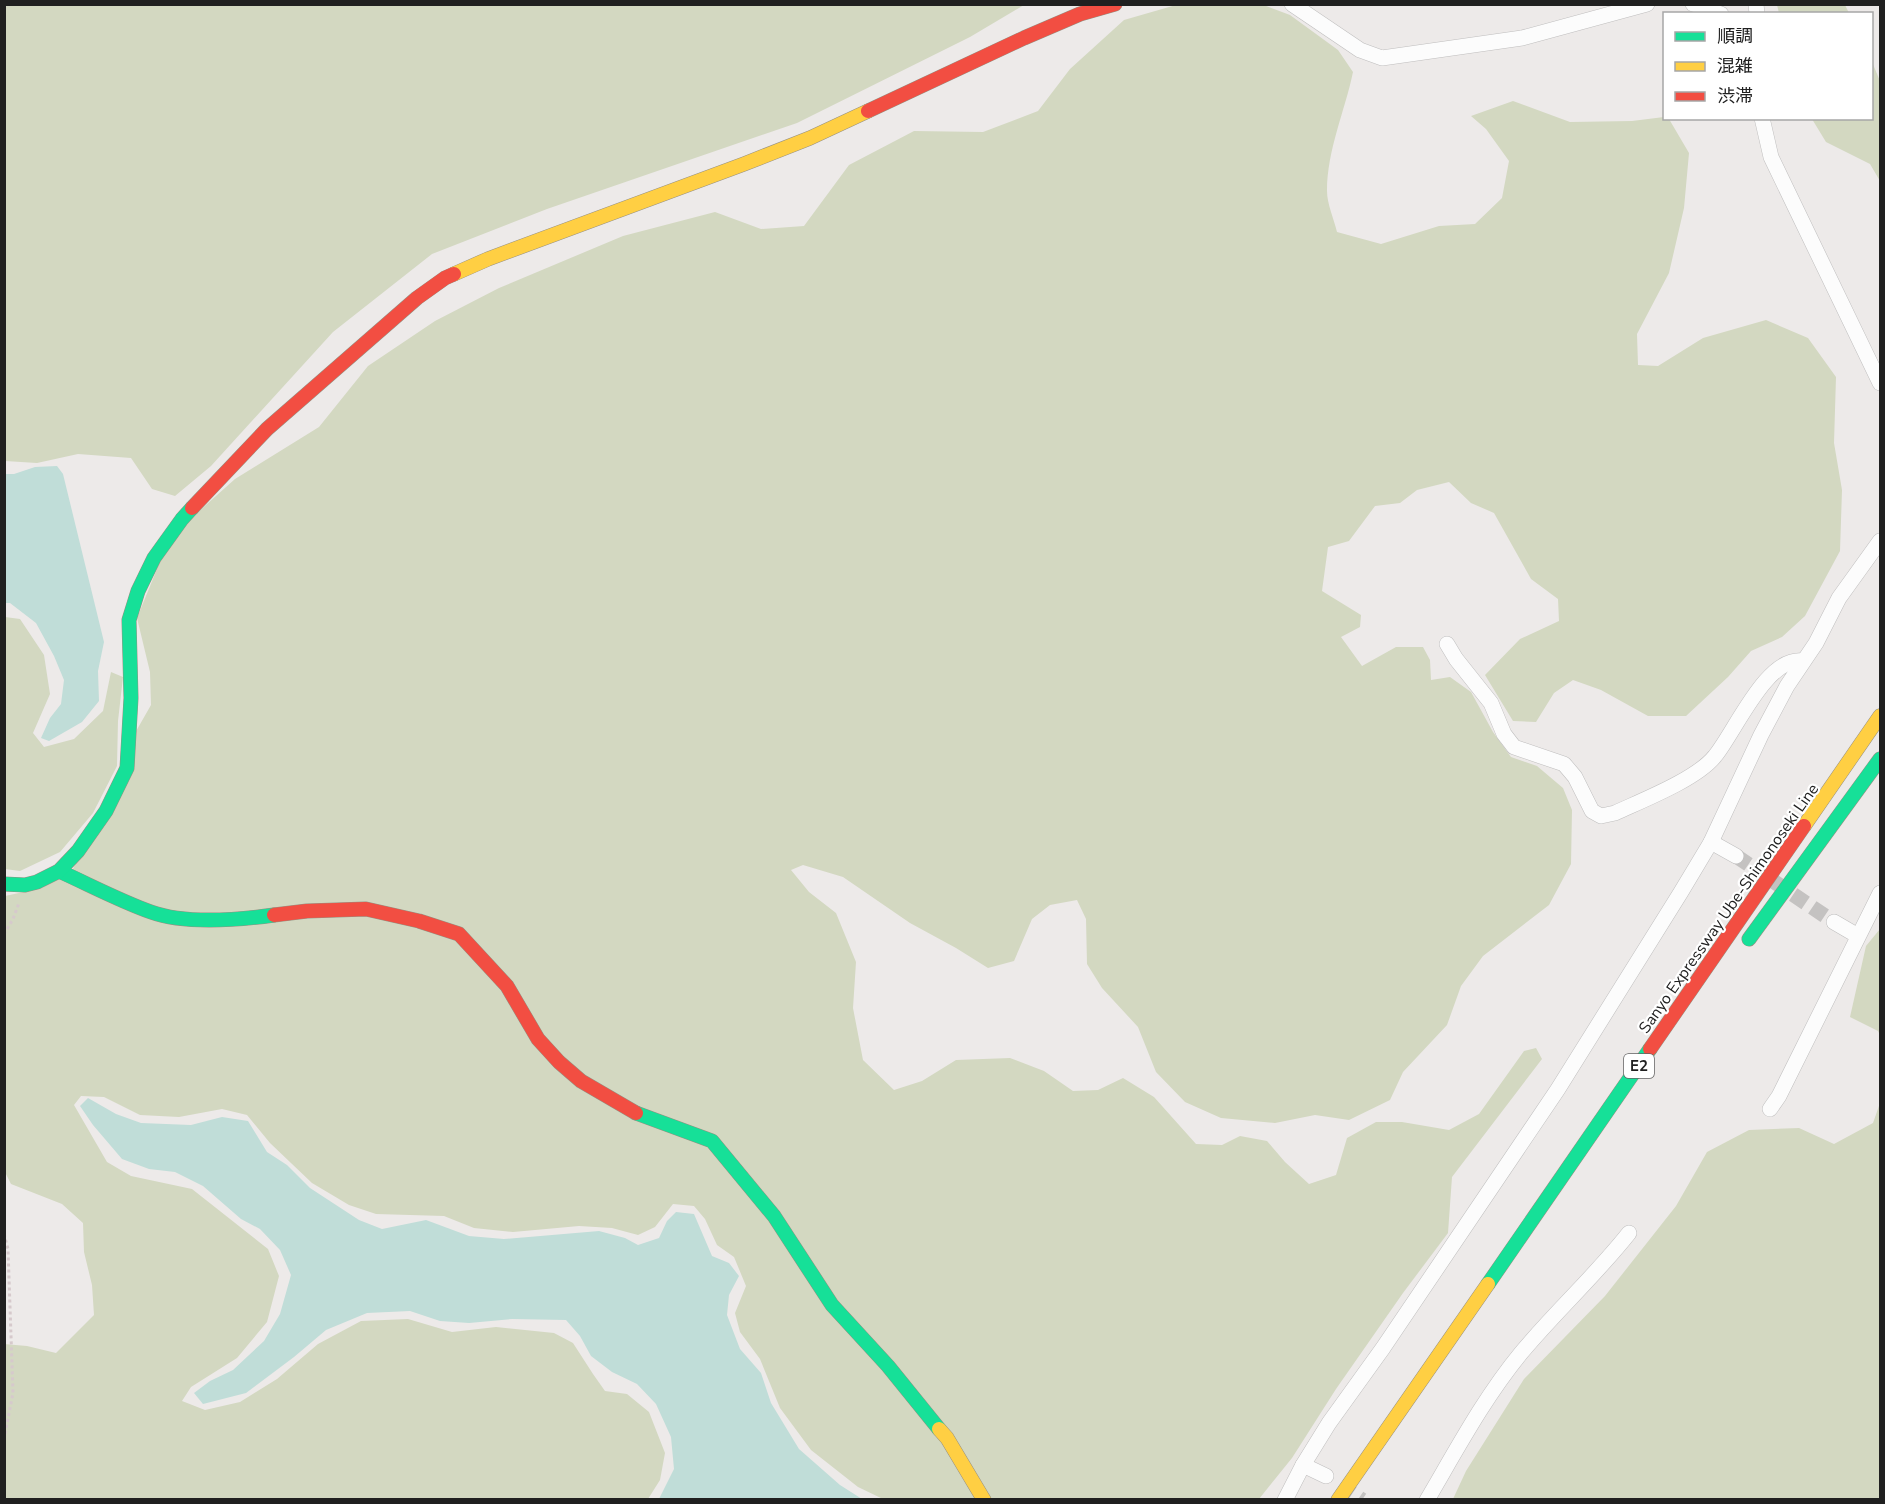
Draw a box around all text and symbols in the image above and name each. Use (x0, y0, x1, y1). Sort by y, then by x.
legend (1663, 12, 1873, 120)
text: 順調 (1717, 24, 1753, 48)
text: 混雑 (1717, 54, 1753, 78)
text: 渋滞 (1717, 84, 1753, 108)
street label: Sanyo Expressway Ube-Shimonoseki Line (1634, 779, 1824, 1038)
road number: E2 (1624, 1054, 1654, 1078)

